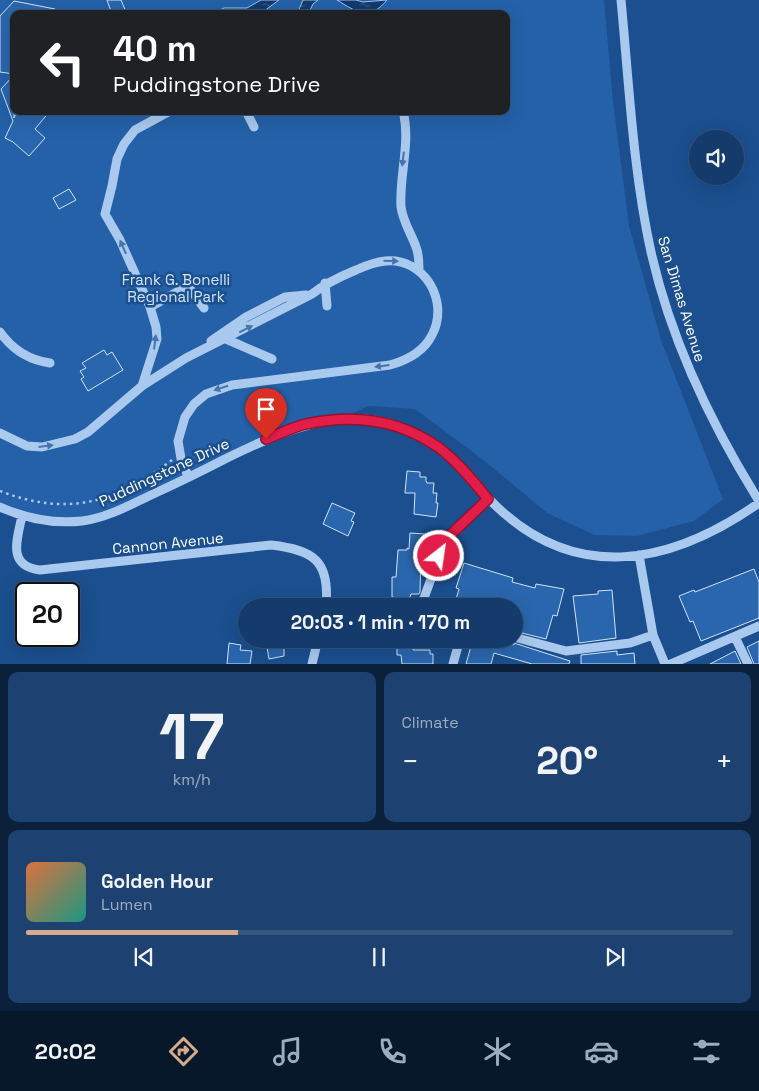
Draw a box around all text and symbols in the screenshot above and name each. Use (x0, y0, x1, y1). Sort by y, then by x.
text: 40 m (113, 27, 197, 71)
icon: left (30, 30, 95, 95)
text: Puddingstone Drive (113, 70, 321, 98)
map controls (689, 130, 744, 185)
button: sound (689, 130, 744, 185)
one-way arrow (399, 152, 407, 168)
street label: San Dimas Avenue (654, 234, 710, 364)
one-way arrow (118, 240, 126, 254)
one-way arrow (384, 258, 400, 266)
park label: Frank G. Bonelli Regional Park (122, 270, 230, 306)
one-way arrow (239, 325, 253, 333)
one-way arrow (151, 333, 159, 349)
one-way arrow (373, 362, 389, 370)
one-way arrow (213, 384, 228, 392)
pin (245, 388, 287, 439)
icon: arrive (252, 395, 280, 423)
street label: Puddingstone Drive (96, 433, 232, 511)
one-way arrow (38, 442, 54, 450)
street label: Cannon Avenue (111, 528, 225, 558)
position arrow (412, 529, 464, 581)
speed limit sign: 20 (15, 582, 80, 647)
text: 20:03 · 1 min · 170 m (291, 610, 470, 635)
text: 17 (159, 695, 224, 778)
text: Climate (402, 712, 459, 733)
text: 20° (536, 737, 598, 785)
text: − (402, 743, 419, 779)
text: + (716, 743, 733, 779)
text: km/h (173, 769, 211, 790)
text: Golden Hour (101, 869, 213, 894)
text: Lumen (101, 894, 153, 915)
icon: previous (130, 943, 158, 971)
icon: pause (365, 943, 393, 971)
icon: next (601, 943, 629, 971)
icon: directions (166, 1034, 201, 1069)
icon: music (270, 1034, 305, 1069)
icon: phone (375, 1034, 410, 1069)
icon: climate (480, 1034, 515, 1069)
icon: car (584, 1034, 619, 1069)
icon: filters (689, 1034, 724, 1069)
text: 20:02 (35, 1037, 96, 1065)

